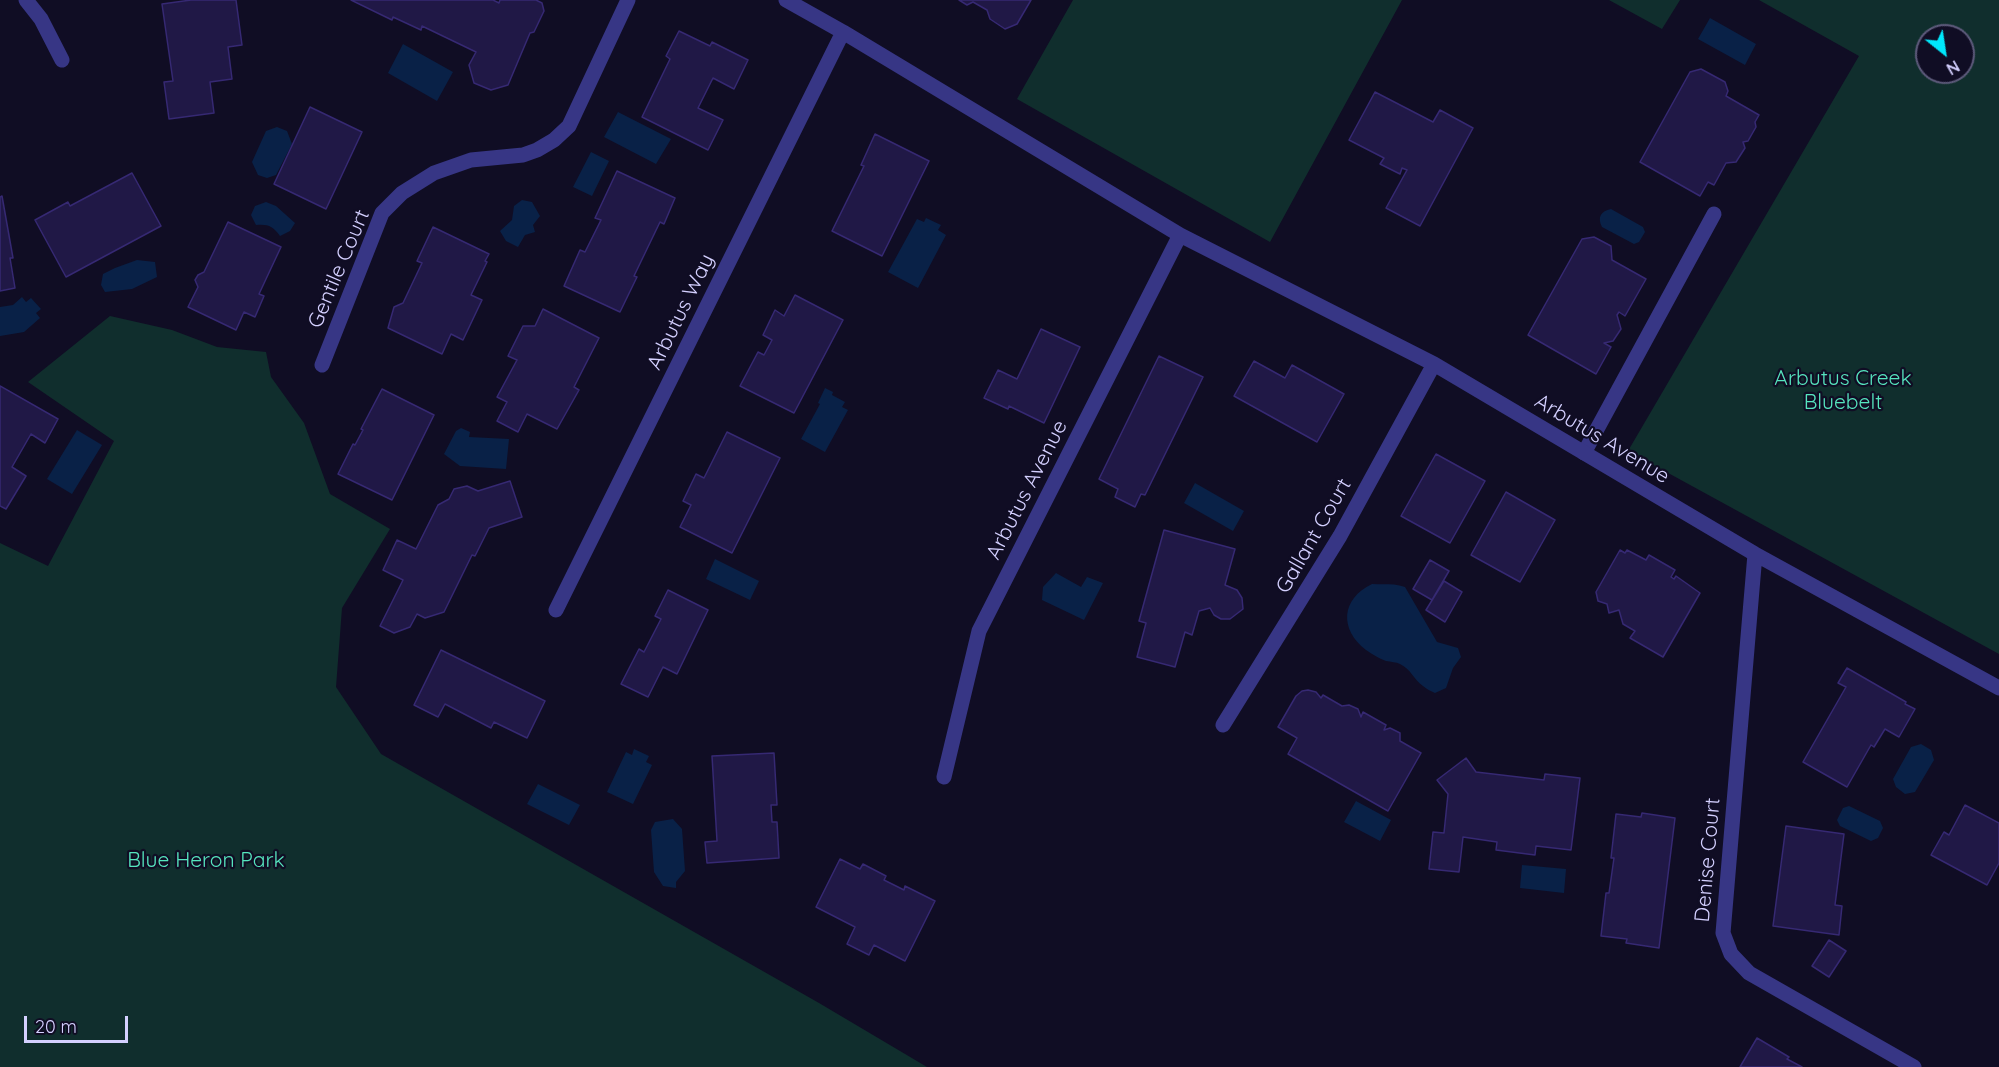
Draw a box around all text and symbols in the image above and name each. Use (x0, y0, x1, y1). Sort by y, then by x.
north arrow (1915, 24, 1975, 84)
text: N (1943, 56, 1963, 79)
street label: Gentile Court (303, 206, 375, 332)
street label: Arbutus Way (642, 250, 720, 374)
park label: Arbutus Creek Bluebelt (1774, 366, 1912, 416)
street label: Arbutus Avenue (1530, 389, 1674, 489)
street label: Arbutus Avenue (981, 416, 1073, 564)
street label: Gallant Court (1271, 474, 1357, 598)
street label: Denise Court (1690, 797, 1726, 923)
park label: Blue Heron Park (127, 848, 285, 874)
scale bar (27, 1004, 130, 1042)
text: 20 m (35, 1015, 77, 1038)

